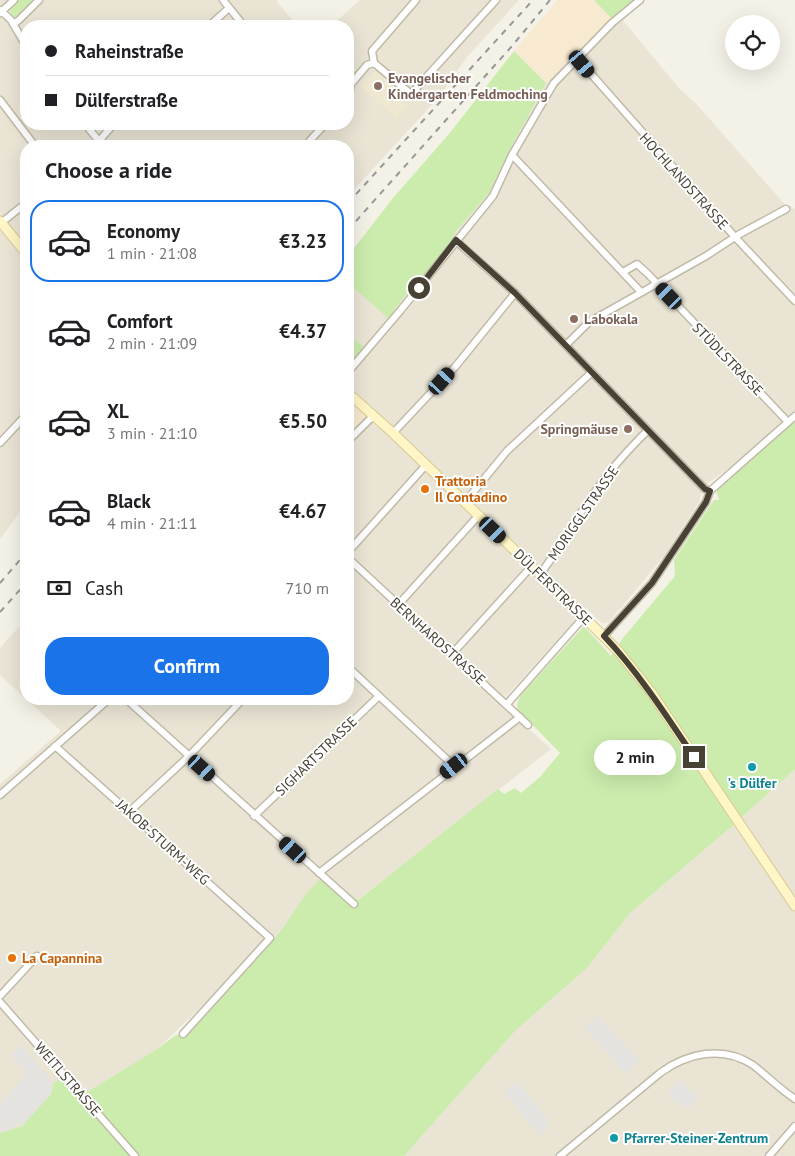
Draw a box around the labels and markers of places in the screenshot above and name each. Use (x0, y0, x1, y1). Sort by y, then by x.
place label: Evangelischer Kindergarten Feldmoching (388, 69, 548, 103)
marker: Evangelischer Kindergarten Feldmoching (372, 80, 384, 92)
place label: Labokala (584, 310, 638, 328)
marker: Labokala (568, 313, 580, 325)
place label: Springmäuse (540, 420, 618, 438)
marker: Springmäuse (622, 423, 634, 435)
place label: Trattoria Il Contadino (435, 472, 508, 506)
marker: Trattoria Il Contadino (419, 483, 431, 495)
marker: 's Dülfer (746, 761, 758, 773)
place label: 's Dülfer (727, 774, 777, 792)
place label: La Capannina (22, 949, 102, 967)
marker: La Capannina (6, 952, 18, 964)
place label: Pfarrer-Steiner-Zentrum (624, 1129, 768, 1147)
marker: Pfarrer-Steiner-Zentrum (608, 1132, 620, 1144)

